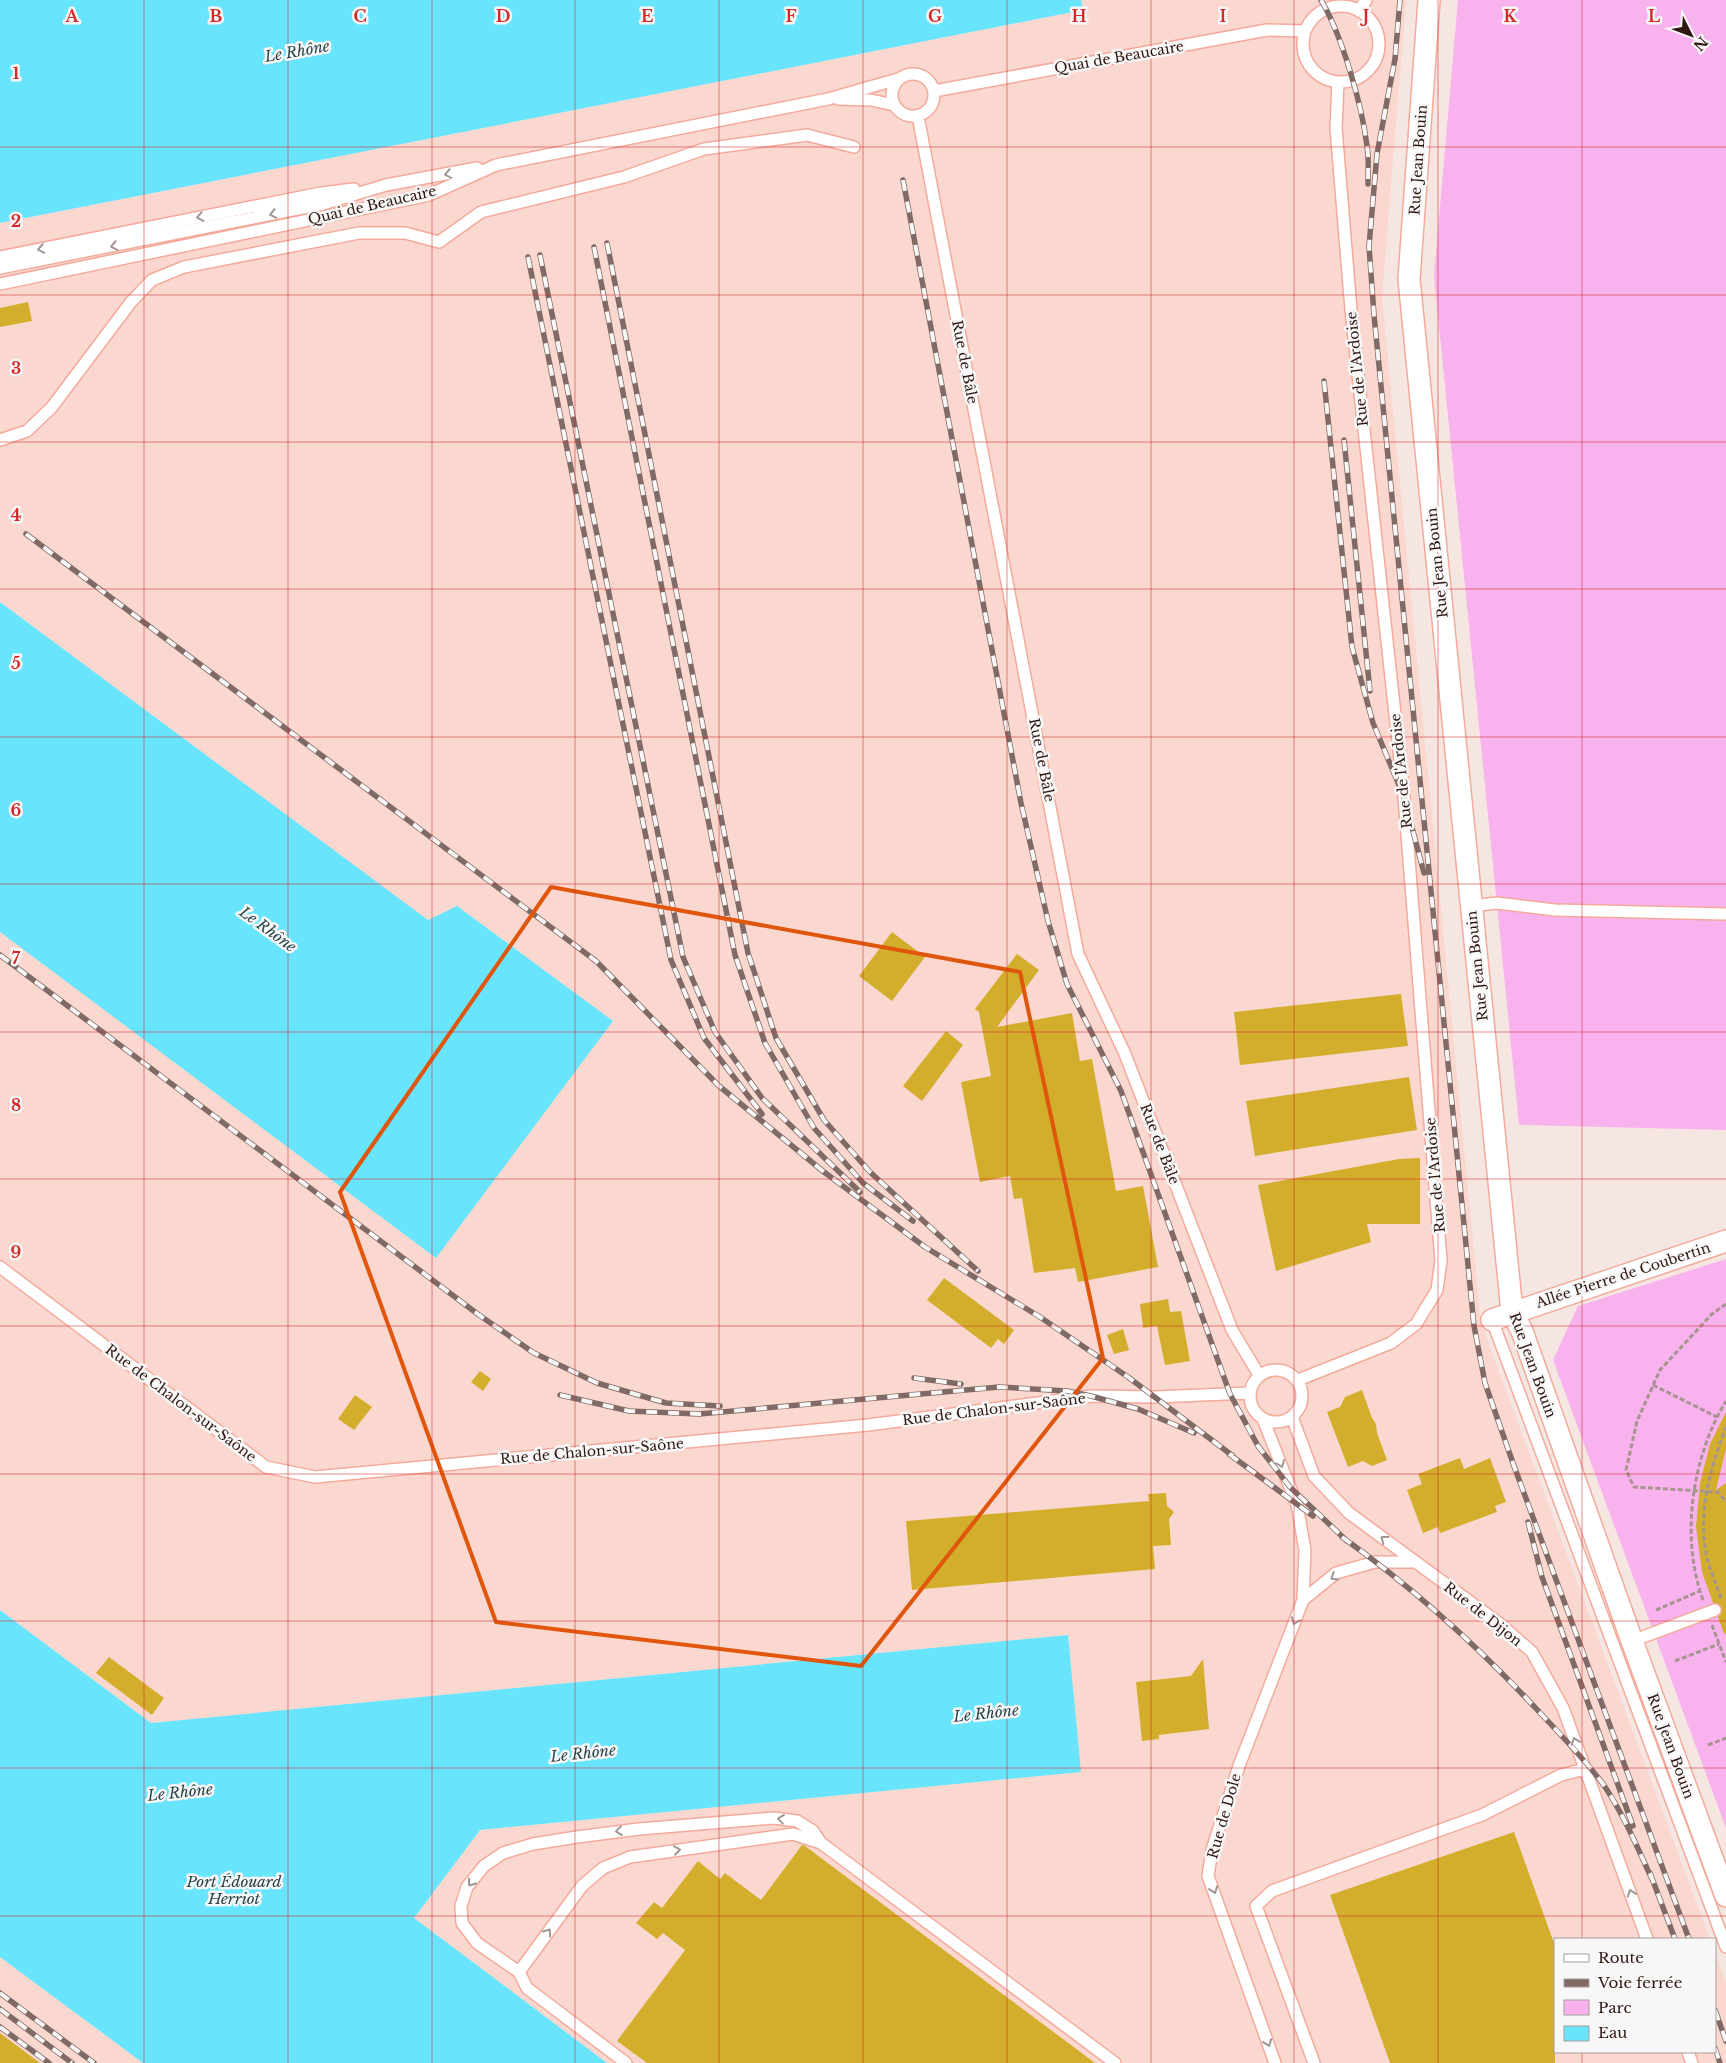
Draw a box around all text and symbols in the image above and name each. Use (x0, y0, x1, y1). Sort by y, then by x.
text: A (65, 6, 80, 26)
text: B (210, 6, 223, 26)
text: C (353, 6, 367, 26)
text: D (496, 6, 510, 26)
text: E (641, 6, 653, 26)
text: F (785, 6, 797, 26)
text: G (928, 6, 942, 26)
text: H (1071, 6, 1087, 26)
text: I (1220, 6, 1227, 26)
text: J (1360, 6, 1369, 26)
text: K (1503, 6, 1517, 26)
text: L (1648, 6, 1660, 26)
north arrow (1666, 10, 1716, 60)
text: N (1690, 33, 1712, 55)
water label: Le Rhône (262, 36, 331, 66)
street label: Quai de Beaucaire (1053, 37, 1185, 77)
text: 1 (13, 63, 20, 83)
street label: Rue Jean Bouin (1405, 104, 1431, 216)
one-way arrow (444, 168, 453, 178)
street label: Quai de Beaucaire (306, 181, 438, 229)
one-way arrow (269, 208, 277, 219)
text: 2 (11, 211, 21, 231)
one-way arrow (196, 211, 204, 221)
one-way arrow (109, 240, 118, 250)
one-way arrow (36, 243, 45, 253)
street label: Rue de l'Ardoise (1342, 311, 1372, 427)
street label: Rue de Bâle (948, 319, 982, 405)
text: 3 (11, 358, 21, 378)
text: 4 (11, 505, 21, 525)
street label: Rue Jean Bouin (1422, 507, 1452, 619)
text: 5 (11, 653, 21, 673)
street label: Rue de l'Ardoise (1386, 713, 1416, 829)
street label: Rue de Bâle (1025, 717, 1059, 803)
text: 6 (11, 800, 22, 820)
water label: Le Rhône (235, 901, 300, 956)
street label: Rue Jean Bouin (1462, 910, 1492, 1022)
text: 7 (12, 948, 21, 968)
text: 8 (11, 1095, 21, 1115)
street label: Rue de Bâle (1136, 1101, 1184, 1187)
street label: Rue de l'Ardoise (1421, 1117, 1449, 1233)
street label: Allée Pierre de Coubertin (1533, 1238, 1713, 1312)
text: 9 (11, 1242, 22, 1262)
street label: Rue Jean Bouin (1506, 1310, 1561, 1420)
street label: Rue de Chalon-sur-Saône (102, 1340, 260, 1466)
street label: Rue de Chalon-sur-Saône (901, 1389, 1087, 1429)
street label: Rue de Chalon-sur-Saône (499, 1434, 685, 1468)
one-way arrow (1274, 1459, 1285, 1468)
one-way arrow (1380, 1536, 1390, 1545)
one-way arrow (1330, 1570, 1339, 1580)
street label: Rue de Dijon (1440, 1578, 1526, 1650)
one-way arrow (1291, 1616, 1301, 1625)
street label: Rue Jean Bouin (1644, 1691, 1699, 1801)
water label: Le Rhône (951, 1700, 1020, 1726)
one-way arrow (1571, 1737, 1581, 1746)
water label: Le Rhône (548, 1740, 617, 1766)
street label: Rue de Dole (1203, 1771, 1245, 1861)
water label: Le Rhône (145, 1779, 214, 1805)
one-way arrow (777, 1814, 785, 1825)
one-way arrow (615, 1826, 624, 1836)
one-way arrow (674, 1845, 682, 1856)
water label: Port Édouard Herriot (186, 1872, 281, 1908)
one-way arrow (469, 1877, 477, 1886)
one-way arrow (1208, 1885, 1218, 1894)
one-way arrow (1627, 1890, 1637, 1898)
one-way arrow (542, 1929, 551, 1938)
legend (1554, 1938, 1716, 2053)
text: Route (1598, 1948, 1644, 1967)
text: Voie ferrée (1597, 1973, 1682, 1992)
text: Parc (1598, 1998, 1631, 2017)
text: Eau (1598, 2023, 1627, 2042)
one-way arrow (1262, 2038, 1272, 2047)

